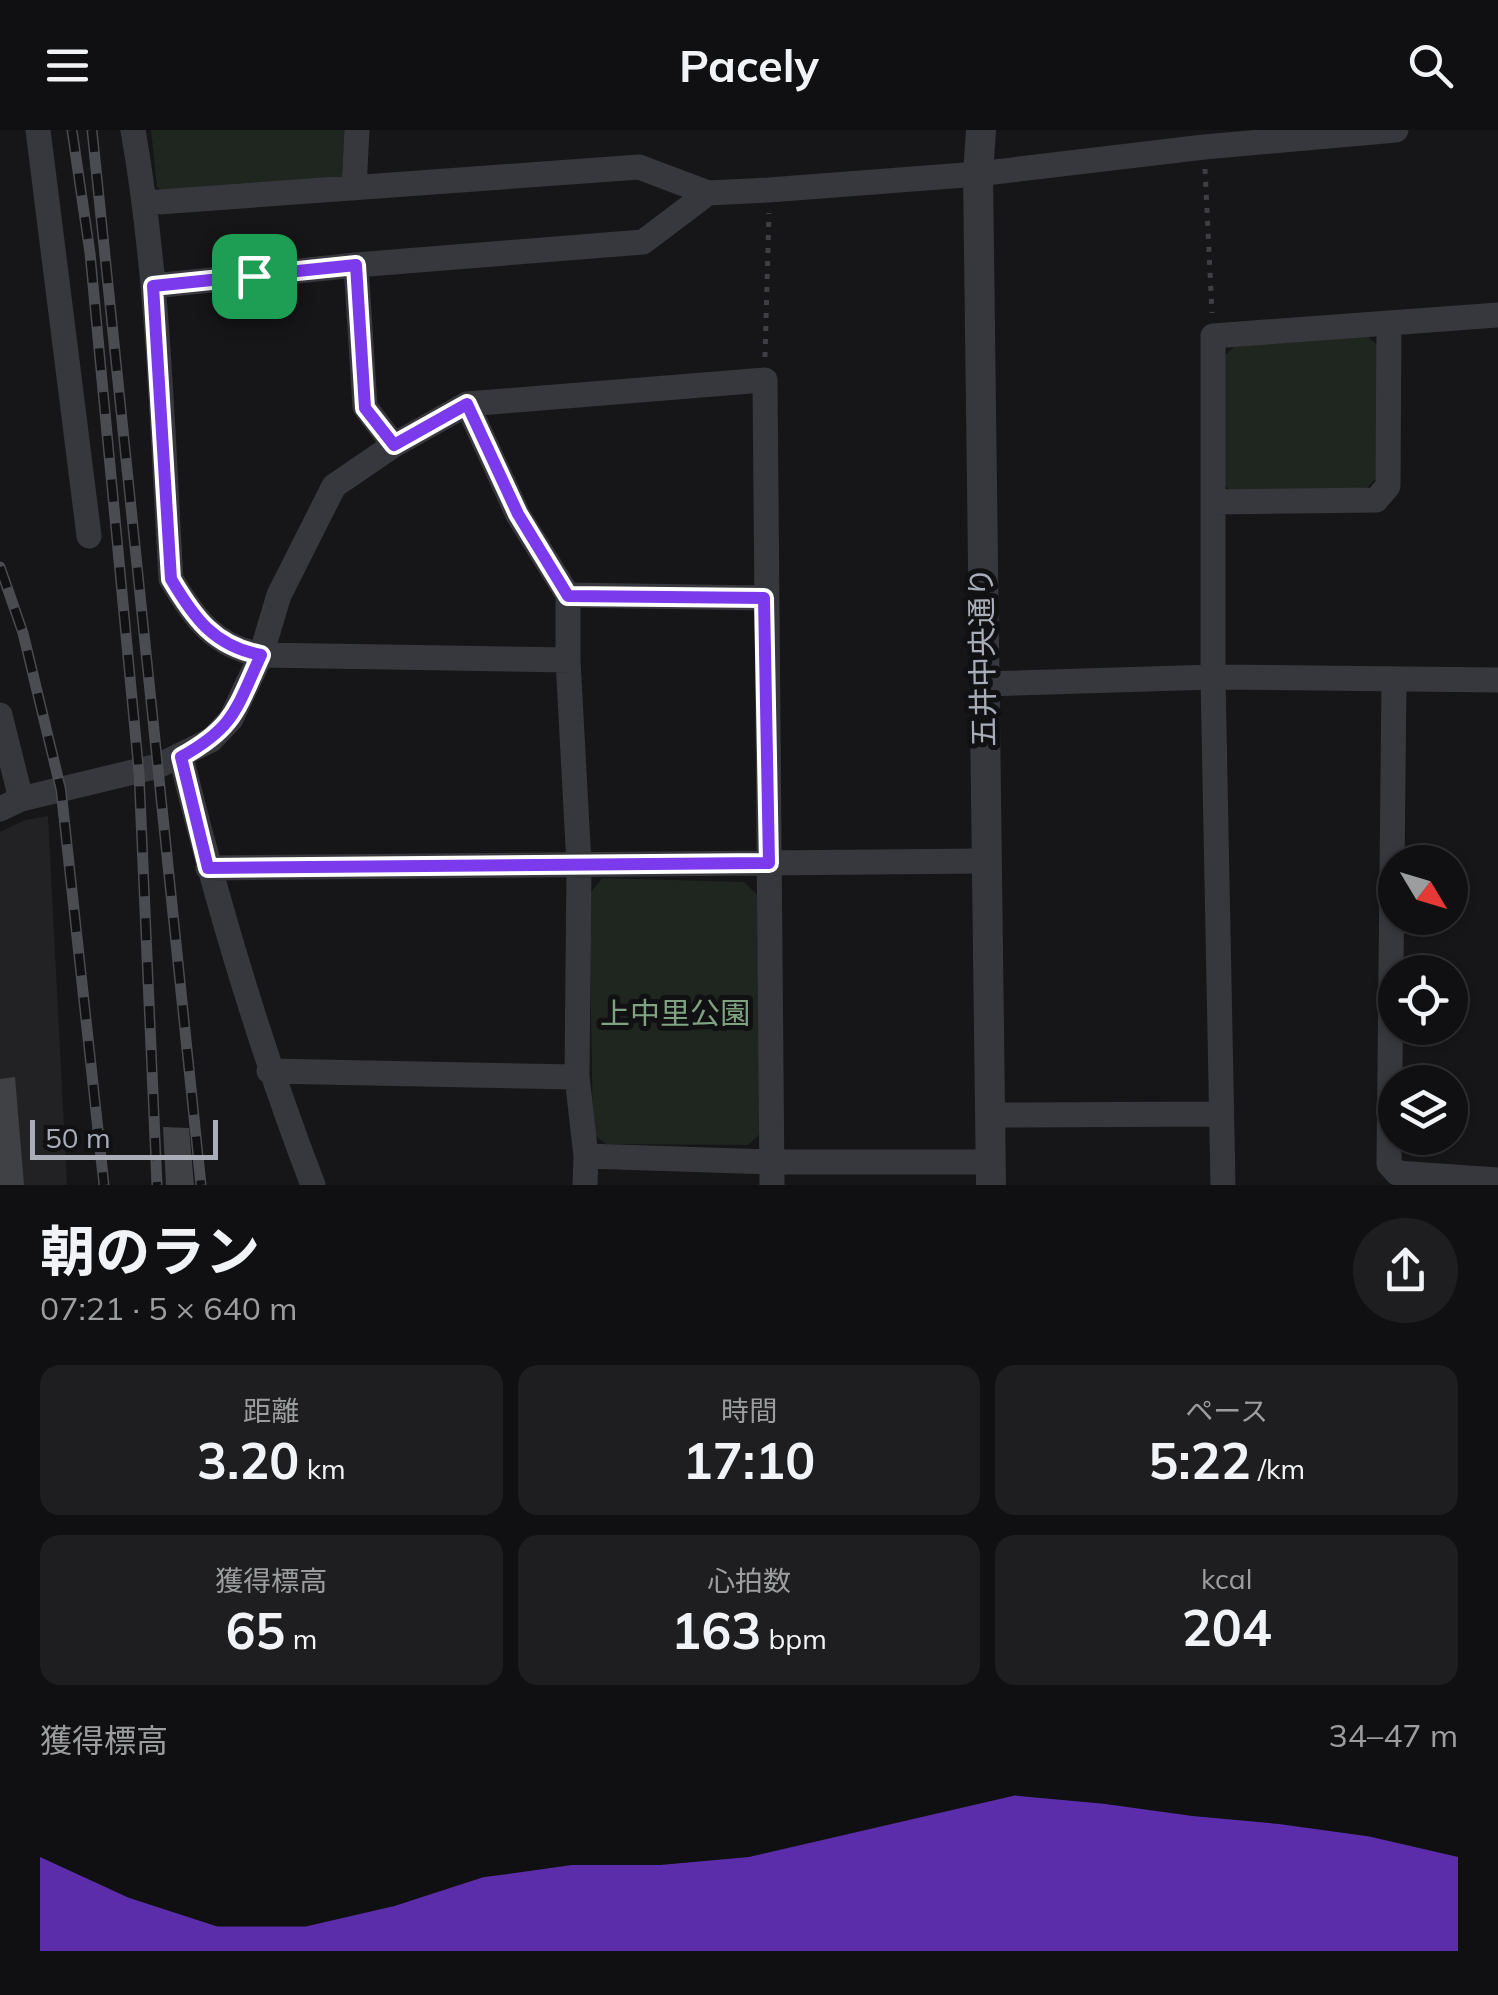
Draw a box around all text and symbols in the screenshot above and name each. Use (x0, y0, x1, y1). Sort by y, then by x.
text: Pacely (679, 37, 819, 93)
icon: menu (40, 38, 95, 93)
icon: search (1403, 38, 1458, 93)
pin (212, 234, 297, 319)
icon: arrive (227, 249, 282, 304)
street label: 五井中央通り (961, 567, 1003, 747)
north arrow (1378, 845, 1468, 935)
map controls (1378, 845, 1468, 1155)
button: locate (1378, 955, 1468, 1045)
park label: 上中里公園 (600, 994, 750, 1032)
button: layers (1378, 1065, 1468, 1155)
scale bar (30, 1115, 218, 1160)
text: 50 m (45, 1120, 111, 1155)
text: 朝のラン (40, 1216, 260, 1285)
button: share (1353, 1218, 1458, 1323)
text: 07:21 · 5 × 640 m (40, 1288, 297, 1328)
text: 距離 (243, 1393, 299, 1428)
text: 時間 (721, 1393, 777, 1428)
text: ペース (1185, 1393, 1268, 1428)
text: 3.20 (197, 1429, 299, 1492)
text: 17:10 (683, 1429, 815, 1492)
text: 5:22 (1148, 1429, 1251, 1492)
text: km (299, 1451, 346, 1486)
text: /km (1251, 1451, 1305, 1486)
text: kcal (1201, 1561, 1252, 1596)
text: 獲得標高 (215, 1563, 327, 1598)
text: 心拍数 (707, 1563, 791, 1598)
text: 204 (1182, 1596, 1272, 1659)
text: 65 (225, 1599, 285, 1662)
text: 163 (671, 1599, 761, 1662)
text: m (285, 1621, 317, 1656)
text: bpm (761, 1621, 827, 1656)
text: 34–47 m (1329, 1715, 1458, 1755)
text: 獲得標高 (40, 1720, 168, 1760)

